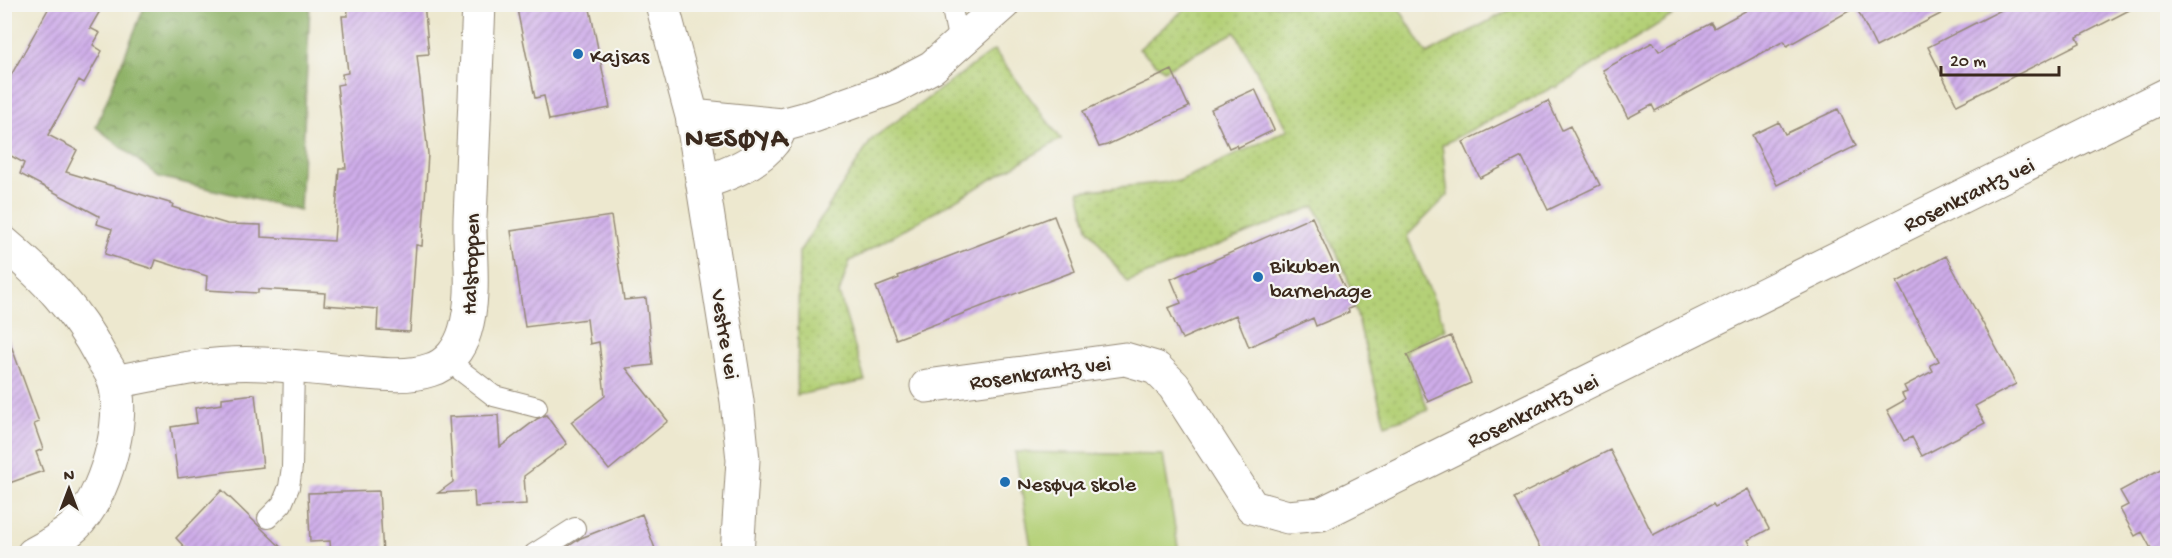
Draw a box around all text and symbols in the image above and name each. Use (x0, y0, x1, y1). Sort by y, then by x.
scale bar (1941, 39, 2060, 77)
place label: Kajsas (590, 45, 650, 71)
marker: Kajsas (571, 47, 585, 61)
text: 20 m (1950, 52, 1986, 73)
district label: NESØYA (685, 124, 790, 157)
street label: Rosenkrantz vei (1900, 154, 2040, 240)
street label: Halstoppen (458, 212, 488, 315)
place label: Bikuben barnehage (1269, 255, 1372, 306)
marker: Bikuben barnehage (1251, 270, 1265, 284)
street label: Vestre vei (703, 287, 743, 382)
street label: Rosenkrantz vei (968, 352, 1113, 398)
street label: Rosenkrantz vei (1464, 370, 1604, 456)
north arrow (39, 459, 99, 519)
text: N (64, 468, 75, 487)
place label: Nesøya skole (1017, 473, 1137, 499)
marker: Nesøya skole (998, 475, 1012, 489)

